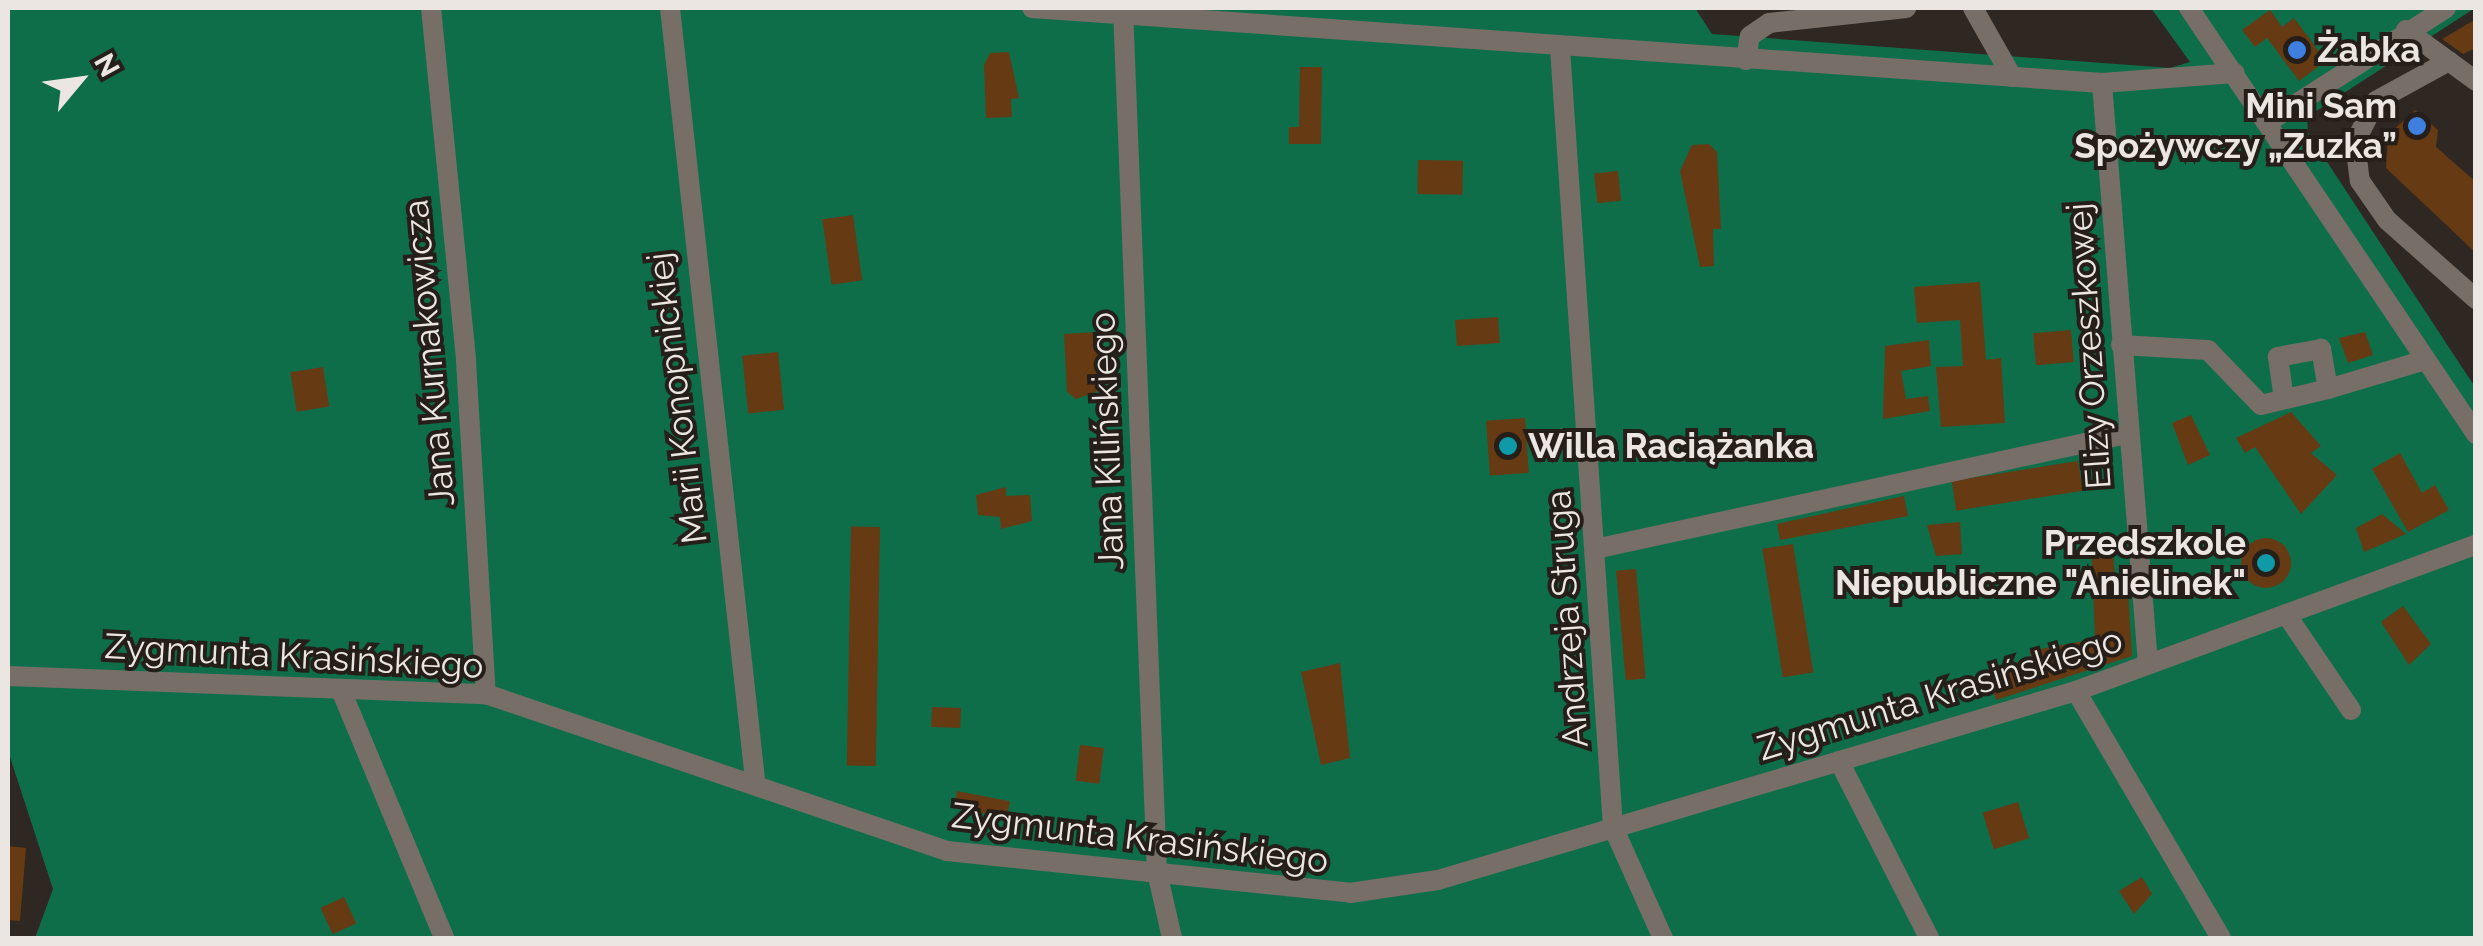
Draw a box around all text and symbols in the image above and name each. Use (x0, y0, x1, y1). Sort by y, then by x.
place label: Żabka (2317, 29, 2421, 71)
north arrow (30, 30, 130, 130)
marker: Żabka (2286, 39, 2308, 61)
text: N (87, 48, 126, 83)
place label: Mini Sam Spożywczy „Zuzka” (2073, 85, 2397, 167)
marker: Mini Sam Spożywczy „Zuzka” (2406, 115, 2428, 137)
street label: Jana Kurnakowicza (395, 198, 463, 508)
street label: Elizy Orzeszkowej (2058, 201, 2120, 491)
street label: Marii Konopnickiej (638, 250, 716, 546)
street label: Jana Kilińskiego (1082, 311, 1132, 571)
place label: Willa Raciążanka (1528, 425, 1814, 467)
marker: Willa Raciążanka (1497, 435, 1519, 457)
street label: Andrzeja Struga (1537, 489, 1597, 749)
place label: Przedszkole Niepubliczne "Anielinek" (1834, 522, 2246, 604)
marker: Przedszkole Niepubliczne "Anielinek" (2255, 552, 2277, 574)
street label: Zygmunta Krasińskiego (1753, 618, 2127, 770)
street label: Zygmunta Krasińskiego (104, 625, 484, 687)
street label: Zygmunta Krasińskiego (949, 794, 1331, 882)

